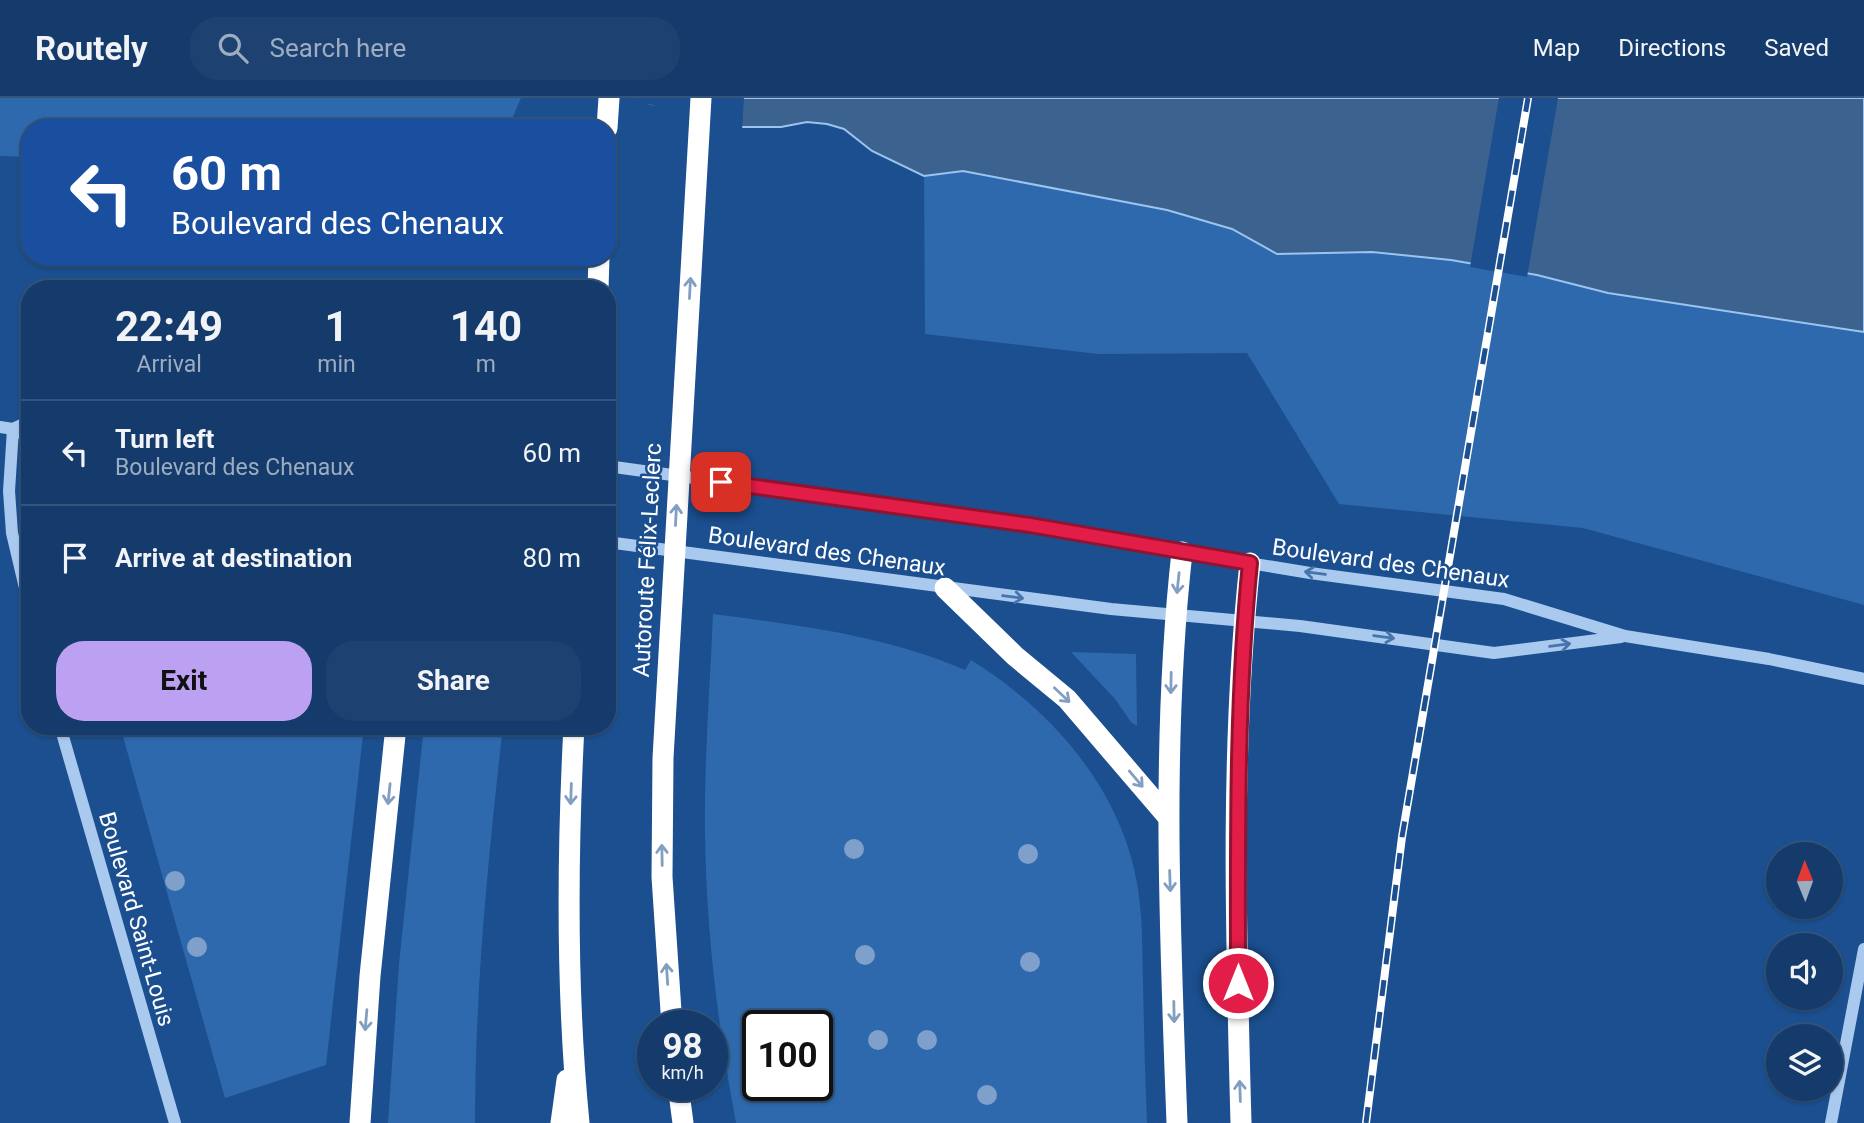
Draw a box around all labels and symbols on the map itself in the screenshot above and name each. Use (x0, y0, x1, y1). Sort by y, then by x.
one-way arrow (684, 277, 697, 300)
street label: Autoroute Félix-Leclerc (628, 442, 667, 678)
pin (691, 452, 751, 512)
one-way arrow (670, 504, 683, 527)
street label: Boulevard des Chenaux (707, 521, 947, 582)
street label: Boulevard des Chenaux (1271, 533, 1511, 594)
one-way arrow (1304, 567, 1326, 580)
one-way arrow (1172, 572, 1185, 594)
one-way arrow (1001, 590, 1024, 603)
one-way arrow (1373, 631, 1395, 644)
one-way arrow (1548, 638, 1570, 651)
one-way arrow (1164, 672, 1178, 695)
one-way arrow (1053, 687, 1070, 704)
one-way arrow (1128, 769, 1144, 787)
one-way arrow (382, 782, 395, 805)
one-way arrow (564, 783, 577, 806)
street label: Boulevard Saint-Louis (93, 809, 180, 1029)
north arrow (1766, 842, 1843, 919)
one-way arrow (655, 844, 669, 867)
one-way arrow (1163, 869, 1177, 892)
position arrow (1201, 946, 1275, 1020)
one-way arrow (660, 964, 673, 986)
one-way arrow (1167, 1001, 1180, 1024)
one-way arrow (359, 1009, 372, 1031)
speed limit sign: 100 (742, 1010, 833, 1101)
one-way arrow (1234, 1079, 1247, 1102)

